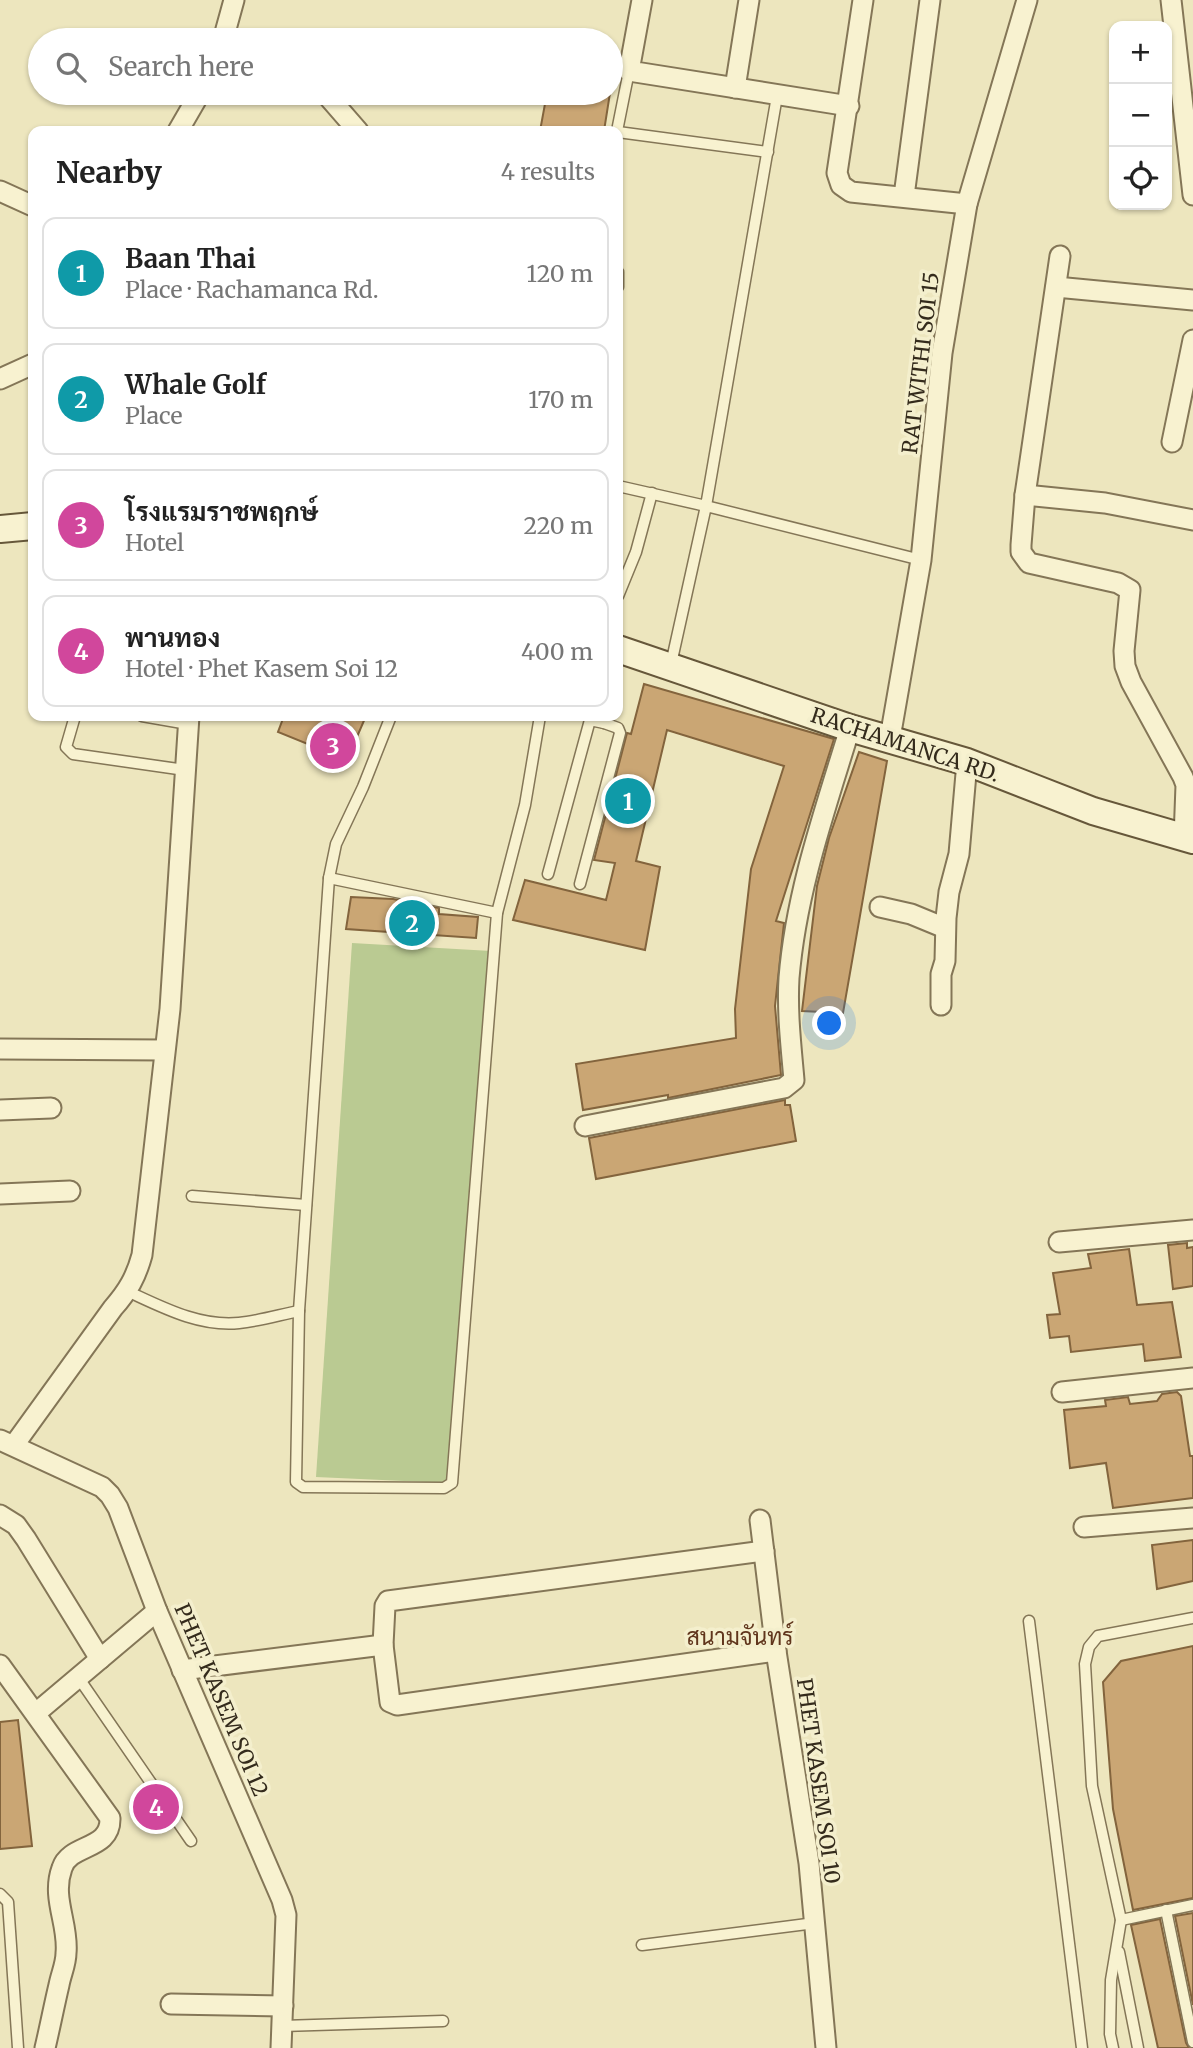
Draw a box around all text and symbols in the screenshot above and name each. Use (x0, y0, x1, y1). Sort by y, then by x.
map controls (1109, 21, 1172, 210)
button: + (1109, 21, 1172, 84)
search box (28, 28, 623, 105)
icon: search (52, 48, 90, 86)
text: Search here (108, 50, 254, 83)
button: − (1109, 84, 1172, 147)
button: locate (1109, 147, 1172, 210)
text: Nearby (56, 153, 162, 191)
text: 4 results (501, 157, 595, 186)
text: Baan Thai (125, 242, 256, 275)
text: 1 (76, 259, 86, 288)
text: 120 m (527, 259, 593, 288)
street label: RAT WITHI SOI 15 (896, 270, 945, 455)
text: Place · Rachamanca Rd. (125, 275, 379, 304)
text: Whale Golf (125, 368, 266, 401)
text: 2 (74, 385, 88, 414)
text: 170 m (528, 385, 593, 414)
text: Place (125, 401, 182, 430)
text: โรงแรมราชพฤกษ์ (125, 495, 319, 528)
text: 3 (74, 511, 88, 540)
text: 220 m (523, 511, 593, 540)
text: Hotel (125, 528, 184, 557)
text: พานทอง (125, 621, 220, 654)
text: 4 (74, 637, 88, 666)
text: 400 m (521, 637, 593, 666)
text: Hotel · Phet Kasem Soi 12 (125, 654, 398, 683)
street label: RACHAMANCA RD. (808, 701, 1003, 788)
pin: 3 (310, 720, 356, 772)
pin: 1 (605, 775, 651, 827)
pin: 2 (389, 897, 435, 949)
your location (812, 1006, 846, 1040)
street label: PHET KASEM SOI 12 (169, 1599, 274, 1800)
district label: สนามจันทร์ (687, 1621, 793, 1651)
street label: PHET KASEM SOI 10 (791, 1676, 846, 1885)
pin: 4 (133, 1781, 179, 1833)

